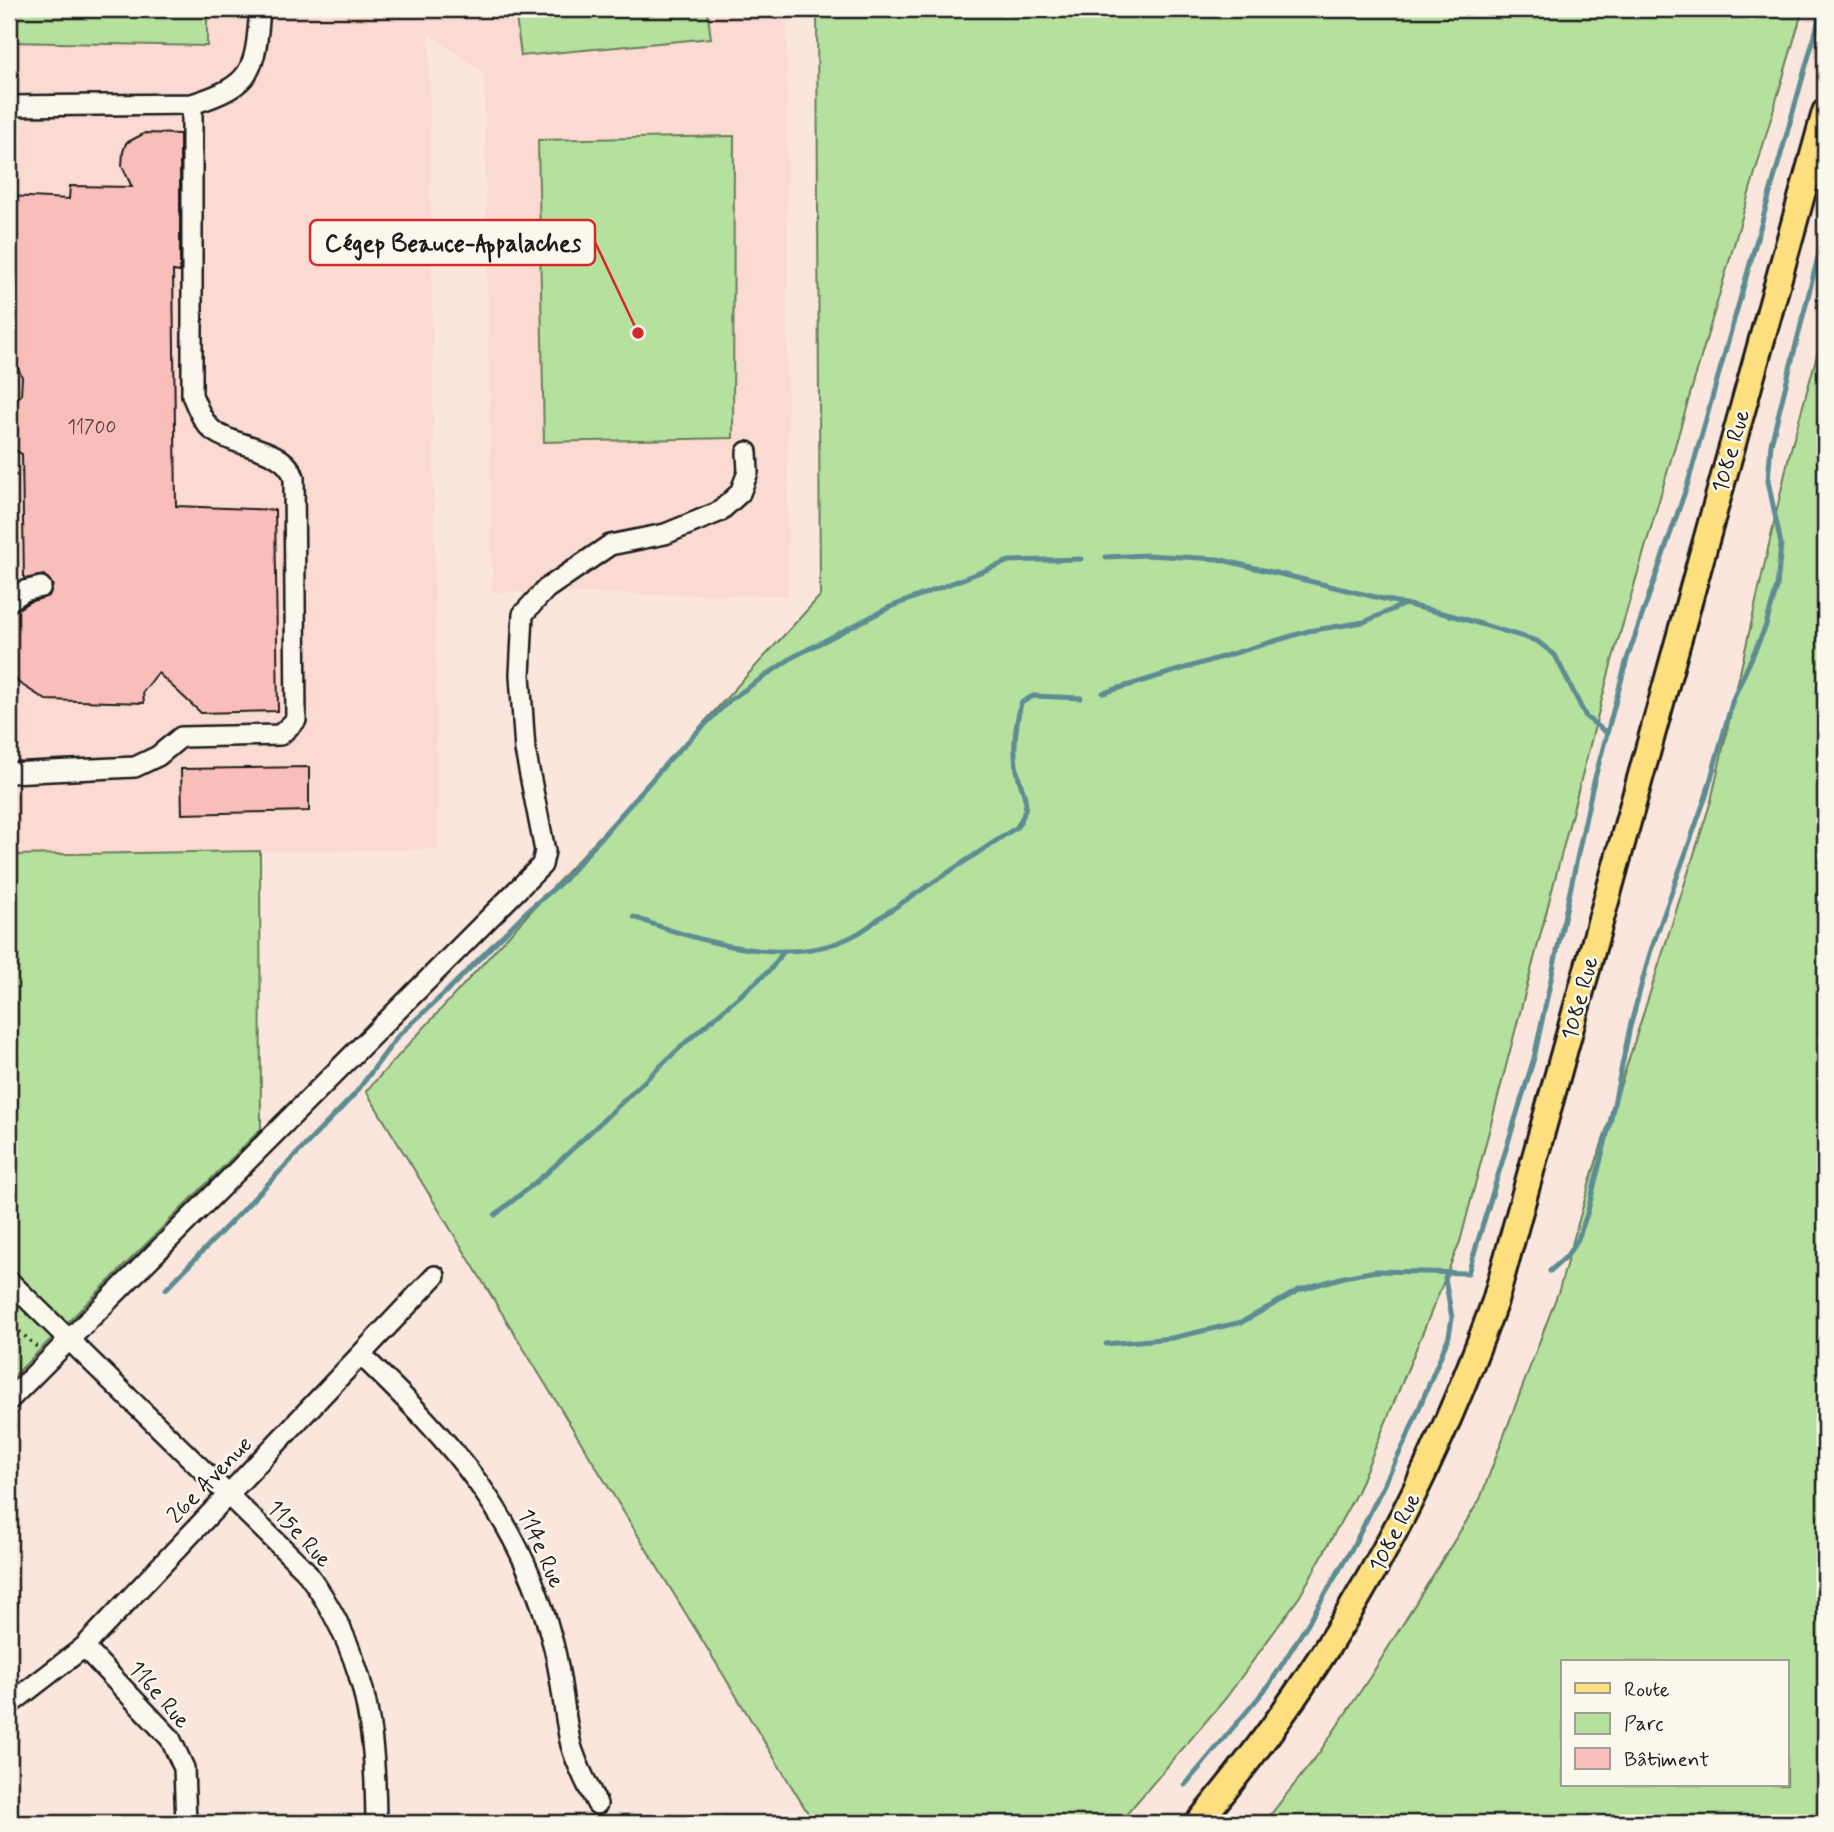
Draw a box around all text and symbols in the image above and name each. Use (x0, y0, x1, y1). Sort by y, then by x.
callout: Cégep Beauce-Appalaches (310, 220, 595, 265)
text: Cégep Beauce-Appalaches (325, 229, 582, 263)
street label: 108e Rue (1706, 406, 1758, 497)
house number: 11700 (68, 415, 116, 440)
street label: 108e Rue (1555, 953, 1607, 1044)
street label: 26e Avenue (161, 1430, 260, 1531)
street label: 108e Rue (1363, 1488, 1429, 1578)
street label: 115e Rue (259, 1494, 338, 1575)
street label: 114e Rue (509, 1505, 571, 1593)
street label: 116e Rue (121, 1655, 196, 1736)
legend (1561, 1660, 1788, 1786)
text: Route (1624, 1676, 1670, 1704)
text: Parc (1624, 1710, 1664, 1738)
text: Bâtiment (1624, 1746, 1709, 1774)

